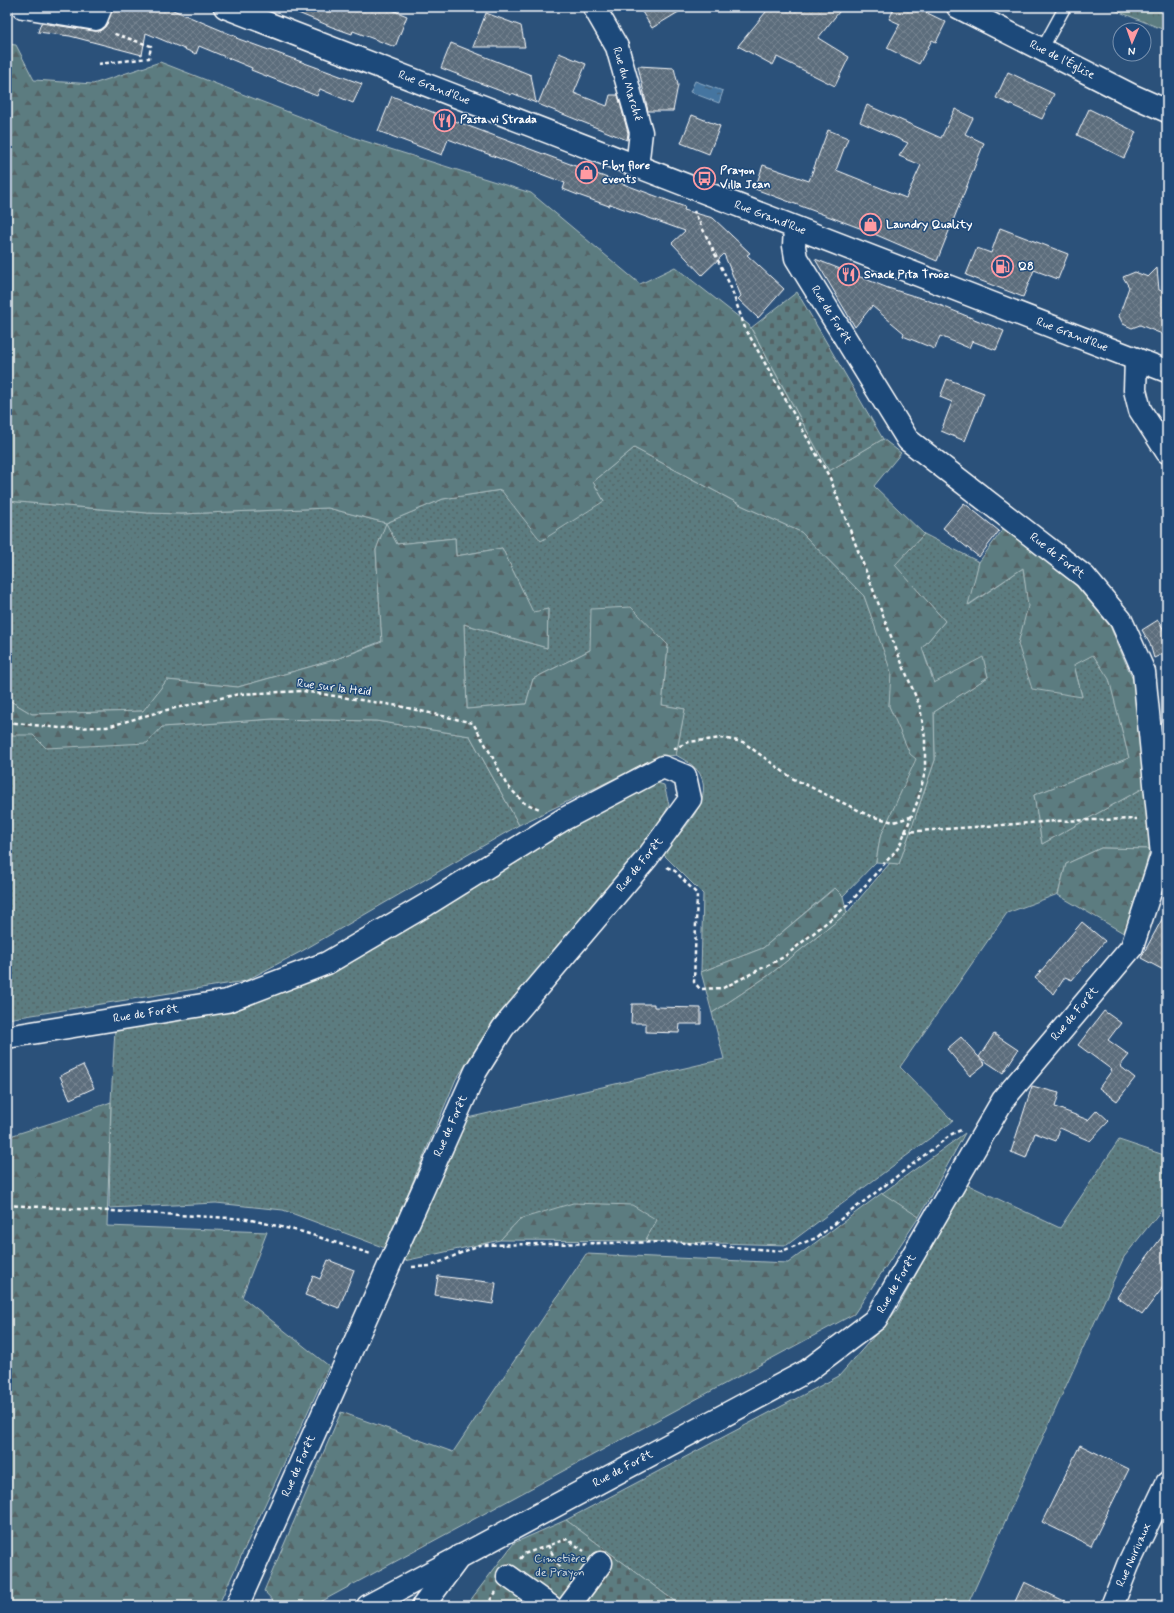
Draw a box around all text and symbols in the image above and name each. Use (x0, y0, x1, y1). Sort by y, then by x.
north arrow (1112, 22, 1152, 62)
street label: Rue de l'Église (1026, 37, 1098, 83)
text: N (1128, 44, 1136, 58)
street label: Rue du Marché (608, 45, 646, 124)
street label: Rue Grand'Rue (396, 67, 472, 109)
restaurant icon: Pasta vi Strada (431, 107, 457, 133)
place label: Pasta vi Strada (460, 112, 537, 128)
place label: F by flore events (602, 158, 651, 188)
shop icon: F by flore events (574, 160, 600, 186)
place label: Prayon Villa Jean (720, 163, 771, 193)
bus stop icon: Prayon Villa Jean (691, 165, 717, 191)
street label: Rue Grand'Rue (732, 197, 808, 239)
shop icon: Laundry Quality (857, 212, 883, 238)
place label: Laundry Quality (886, 217, 972, 233)
fuel station icon: Q8 (989, 254, 1015, 280)
place label: Q8 (1018, 259, 1034, 275)
restaurant icon: Snack Pita Trooz (836, 262, 862, 288)
place label: Snack Pita Trooz (864, 267, 949, 283)
street label: Rue de Forêt (807, 283, 855, 347)
street label: Rue Grand'Rue (1034, 314, 1110, 356)
street label: Rue de Forêt (1026, 529, 1088, 583)
street label: Rue sur la Heid (296, 675, 372, 701)
street label: Rue de Forêt (613, 834, 667, 896)
street label: Rue de Forêt (1048, 984, 1102, 1044)
street label: Rue de Forêt (112, 1001, 180, 1027)
street label: Rue de Forêt (430, 1093, 472, 1159)
street label: Rue de Forêt (874, 1251, 920, 1317)
street label: Rue de Forêt (278, 1433, 320, 1499)
street label: Rue de Forêt (590, 1446, 656, 1492)
street label: Rue Noirivaux (1113, 1520, 1155, 1589)
park label: Cimetière de Prayon (534, 1551, 586, 1581)

